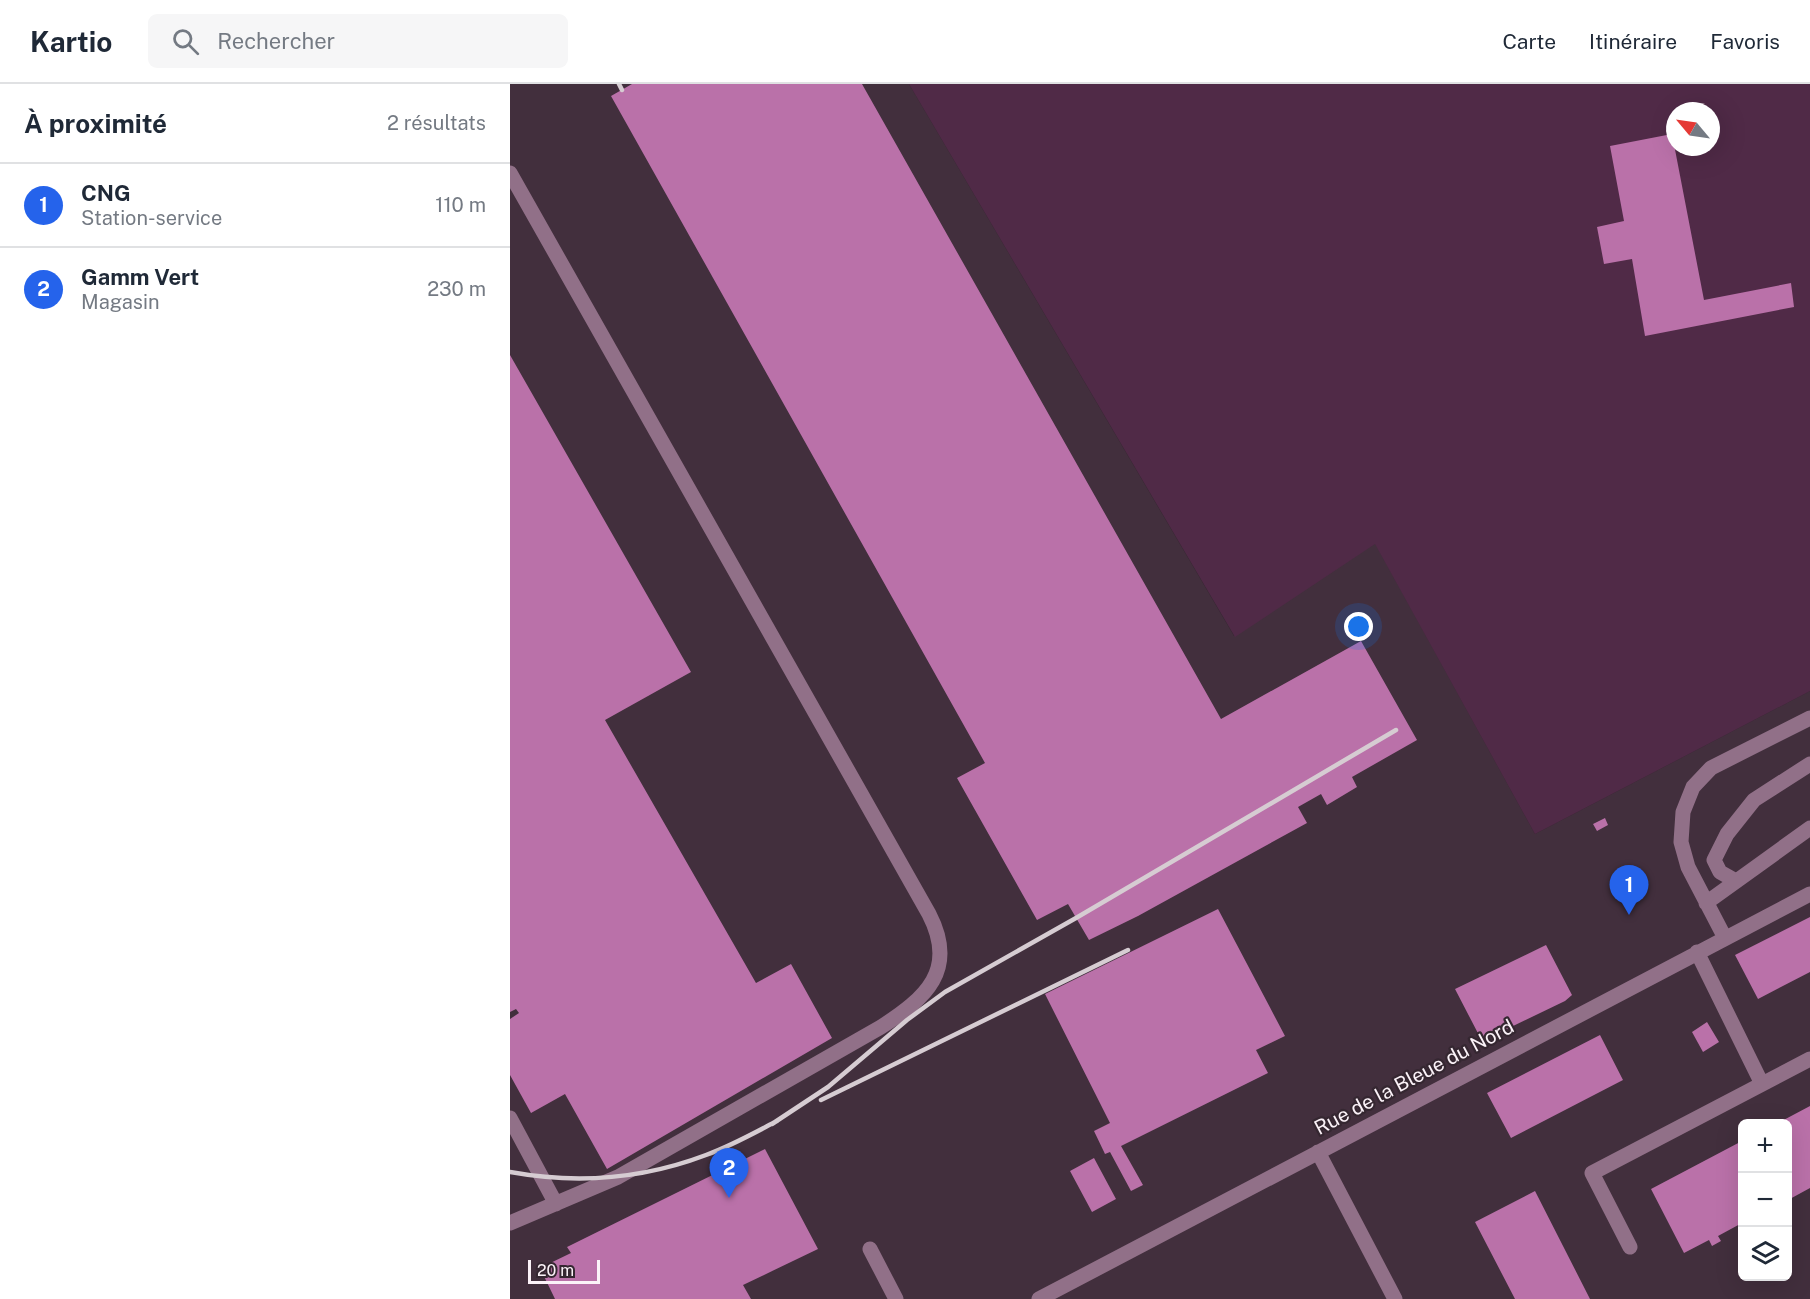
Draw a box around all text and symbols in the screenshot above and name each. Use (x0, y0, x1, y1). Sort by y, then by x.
search box (148, 14, 568, 68)
text: Kartio (30, 25, 112, 58)
icon: search (169, 25, 202, 58)
text: Rechercher (217, 28, 335, 54)
text: Carte (1502, 29, 1556, 54)
text: Itinéraire (1589, 29, 1677, 54)
text: Favoris (1710, 29, 1780, 54)
north arrow (1666, 102, 1720, 156)
text: À proximité (24, 108, 167, 139)
text: 2 résultats (387, 111, 486, 135)
text: CNG (81, 180, 131, 206)
text: 1 (39, 193, 48, 217)
text: 110 m (435, 193, 486, 217)
text: Station-service (81, 206, 222, 230)
text: Gamm Vert (81, 264, 199, 290)
text: 2 (37, 277, 50, 301)
text: 230 m (427, 277, 486, 301)
text: Magasin (81, 290, 160, 314)
your location (1344, 612, 1373, 641)
pin: 1 (1610, 866, 1648, 915)
street label: Rue de la Bleue du Nord (1310, 1014, 1518, 1140)
map controls (1738, 1119, 1792, 1281)
button: + (1738, 1119, 1792, 1173)
pin: 2 (710, 1148, 748, 1198)
button: − (1738, 1173, 1792, 1227)
button: layers (1738, 1227, 1792, 1281)
scale bar (528, 1257, 600, 1284)
text: 20 m (537, 1261, 574, 1280)

